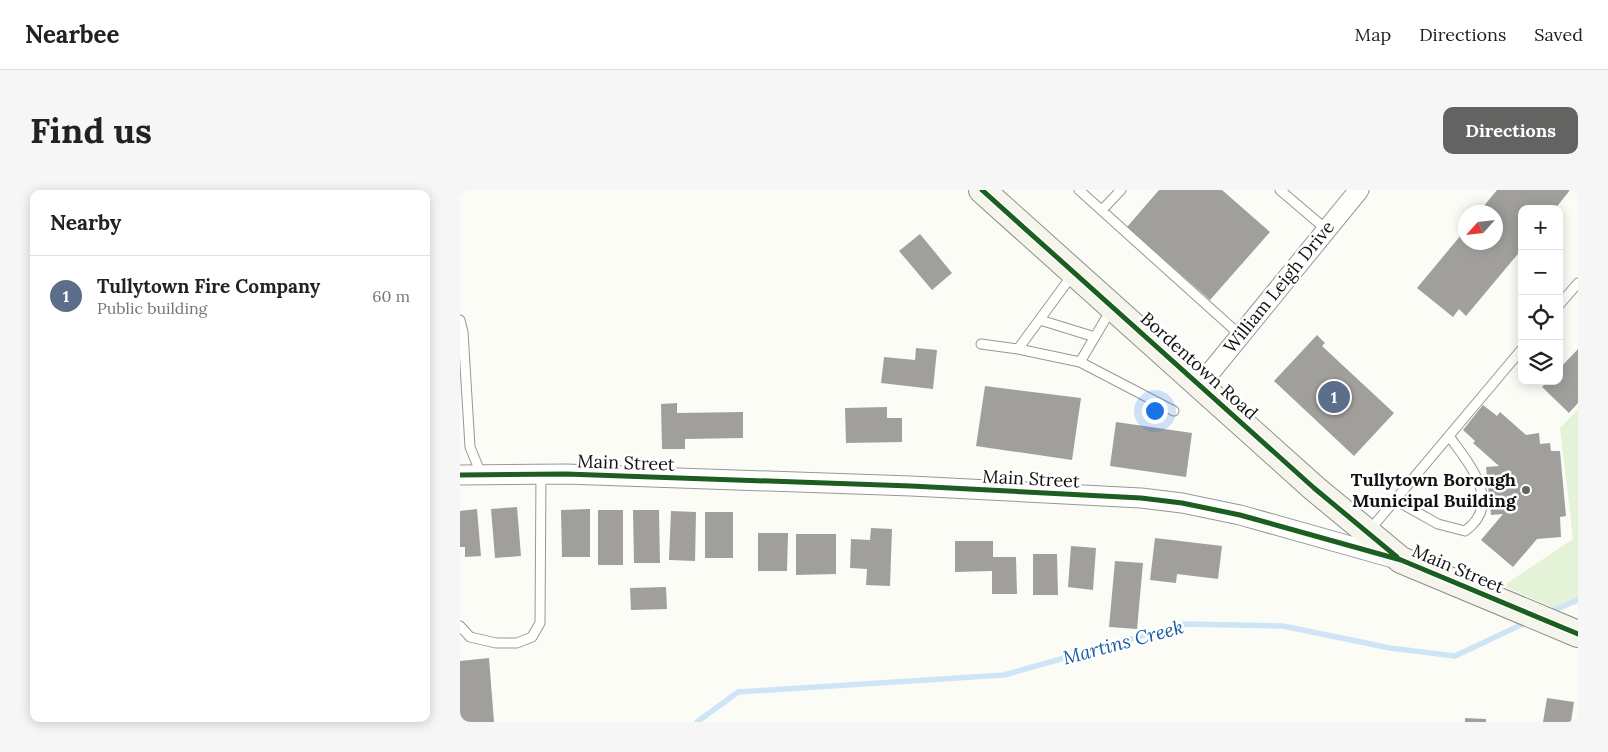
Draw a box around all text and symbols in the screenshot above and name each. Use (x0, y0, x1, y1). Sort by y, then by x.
text: Nearbee (25, 19, 119, 50)
text: Map (1355, 23, 1391, 46)
text: Directions (1419, 23, 1506, 46)
text: Saved (1534, 23, 1583, 46)
button: Directions (1443, 107, 1578, 154)
text: Find us (30, 108, 152, 153)
north arrow (1458, 205, 1503, 250)
map controls (1518, 205, 1563, 385)
button: + (1518, 205, 1563, 250)
text: Nearby (50, 209, 121, 236)
street label: William Leigh Drive (1218, 216, 1339, 358)
button: − (1518, 250, 1563, 295)
text: Tullytown Fire Company (97, 274, 320, 298)
text: 1 (63, 286, 69, 306)
text: 60 m (372, 286, 410, 306)
button: locate (1518, 295, 1563, 340)
text: Public building (97, 298, 207, 318)
street label: Bordentown Road (1136, 307, 1263, 424)
button: layers (1518, 340, 1563, 385)
pin: 1 (1318, 378, 1350, 416)
your location (1142, 398, 1168, 424)
street label: Main Street (577, 449, 675, 476)
street label: Main Street (982, 464, 1080, 493)
place label: Tullytown Borough Municipal Building (1351, 468, 1517, 512)
marker: Tullytown Borough Municipal Building (1520, 484, 1532, 496)
street label: Main Street (1409, 539, 1508, 598)
water label: Martins Creek (1060, 614, 1186, 670)

